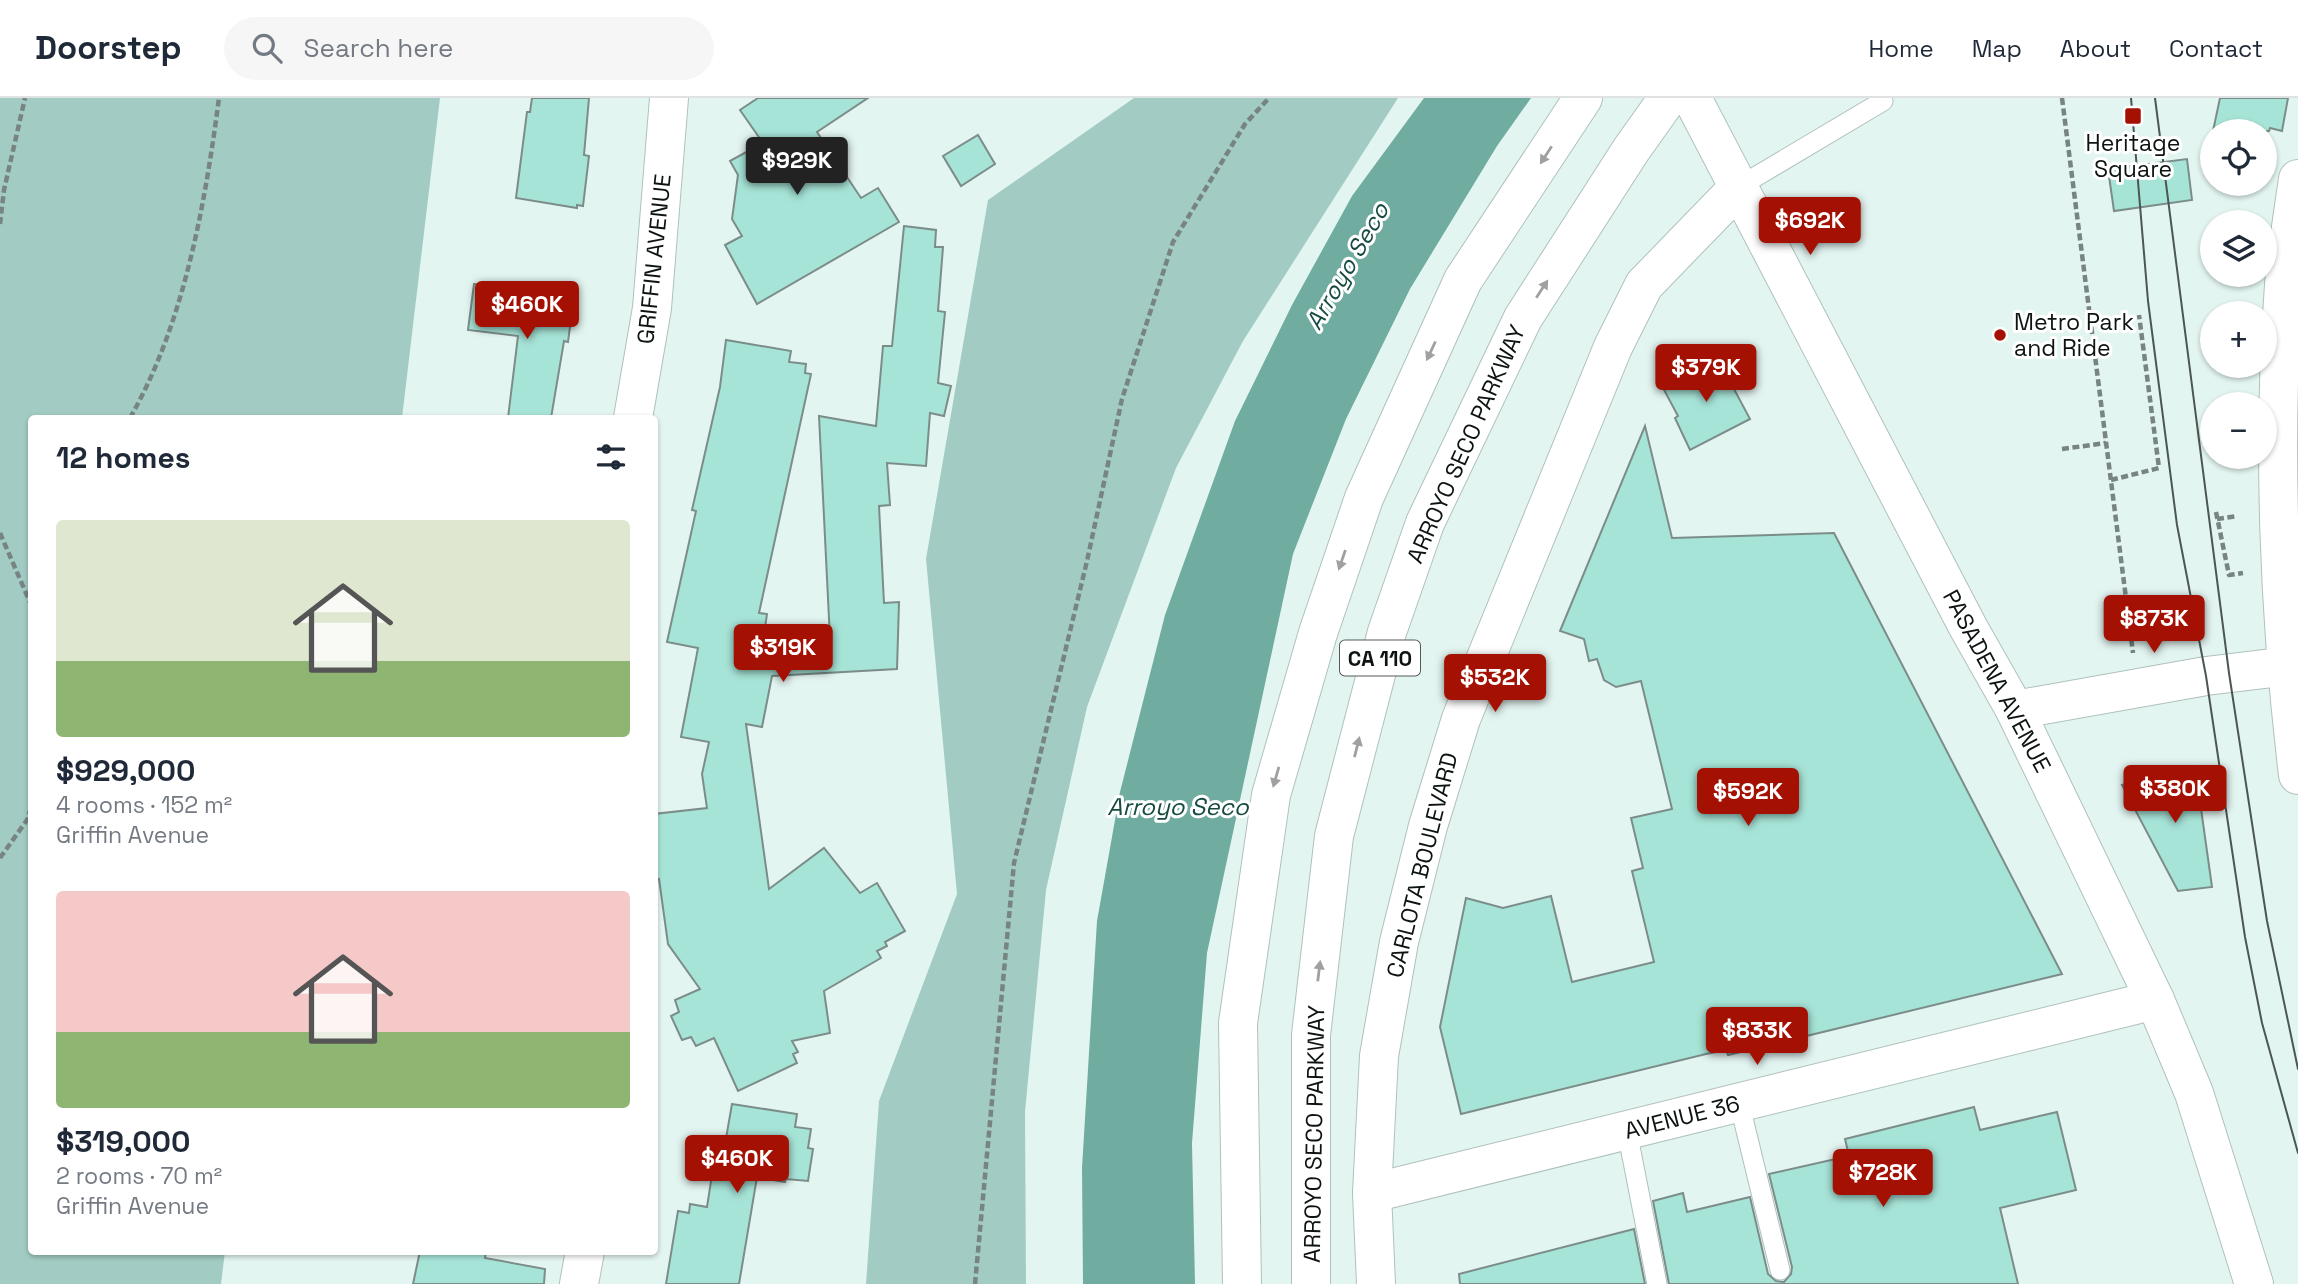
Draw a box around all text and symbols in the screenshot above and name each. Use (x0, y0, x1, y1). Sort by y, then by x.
search box (224, 17, 714, 80)
text: Doorstep (35, 27, 182, 69)
icon: search (248, 29, 286, 67)
text: Search here (304, 31, 453, 65)
text: Home (1868, 33, 1934, 64)
text: Map (1972, 33, 2022, 64)
text: About (2060, 33, 2131, 64)
text: Contact (2169, 33, 2263, 64)
marker: Heritage Square (2123, 106, 2143, 126)
map controls (2200, 119, 2277, 469)
button: locate (2200, 119, 2277, 196)
place label: Heritage Square (2086, 128, 2180, 184)
pin: $929K (748, 138, 846, 197)
text: $929K (762, 145, 832, 175)
one-way arrow (1539, 146, 1553, 164)
street label: GRIFFIN AVENUE (630, 173, 678, 345)
water label: Arroyo Seco (1298, 196, 1396, 335)
pin: $692K (1761, 198, 1859, 257)
text: $692K (1775, 205, 1845, 235)
button: layers (2200, 210, 2277, 287)
one-way arrow (1535, 279, 1548, 298)
pin: $460K (478, 282, 576, 341)
text: $460K (491, 289, 563, 319)
button: + (2200, 301, 2277, 378)
place label: Metro Park and Ride (2014, 307, 2134, 363)
street label: ARROYO SECO PARKWAY (1400, 320, 1532, 568)
marker: Metro Park and Ride (1992, 327, 2008, 343)
one-way arrow (1425, 340, 1436, 361)
pin: $379K (1657, 344, 1755, 404)
text: $379K (1671, 352, 1741, 382)
button: − (2200, 392, 2277, 469)
text: 12 homes (56, 438, 191, 477)
icon: filters (592, 438, 630, 476)
one-way arrow (1337, 549, 1347, 570)
icon: home (280, 565, 406, 691)
street label: PASADENA AVENUE (1936, 584, 2058, 778)
pin: $873K (2105, 596, 2203, 655)
text: $873K (2120, 603, 2188, 633)
pin: $319K (734, 624, 832, 684)
text: $319K (750, 632, 816, 662)
road number: CA 110 (1340, 640, 1420, 676)
pin: $532K (1446, 654, 1544, 714)
text: $532K (1460, 662, 1530, 692)
one-way arrow (1352, 736, 1363, 758)
street label: CARLOTA BOULEVARD (1380, 749, 1464, 981)
text: $929,000 (56, 751, 195, 790)
pin: $380K (2126, 766, 2224, 825)
one-way arrow (1270, 767, 1280, 788)
pin: $592K (1699, 768, 1797, 828)
text: $380K (2139, 773, 2211, 803)
text: $592K (1713, 776, 1783, 806)
text: 4 rooms · 152 m² (56, 790, 232, 820)
water label: Arroyo Seco (1107, 791, 1250, 822)
text: Griffin Avenue (56, 820, 209, 850)
icon: home (280, 936, 406, 1062)
one-way arrow (1313, 960, 1324, 982)
street label: ARROYO SECO PARKWAY (1297, 1005, 1331, 1263)
pin: $833K (1708, 1007, 1806, 1067)
text: $833K (1722, 1015, 1792, 1045)
street label: AVENUE 36 (1621, 1088, 1743, 1146)
text: $319,000 (56, 1122, 190, 1161)
pin: $460K (688, 1136, 786, 1195)
text: $460K (701, 1143, 773, 1173)
pin: $728K (1834, 1150, 1932, 1209)
text: $728K (1849, 1157, 1917, 1187)
text: 2 rooms · 70 m² (56, 1161, 222, 1191)
text: Griffin Avenue (56, 1191, 209, 1221)

